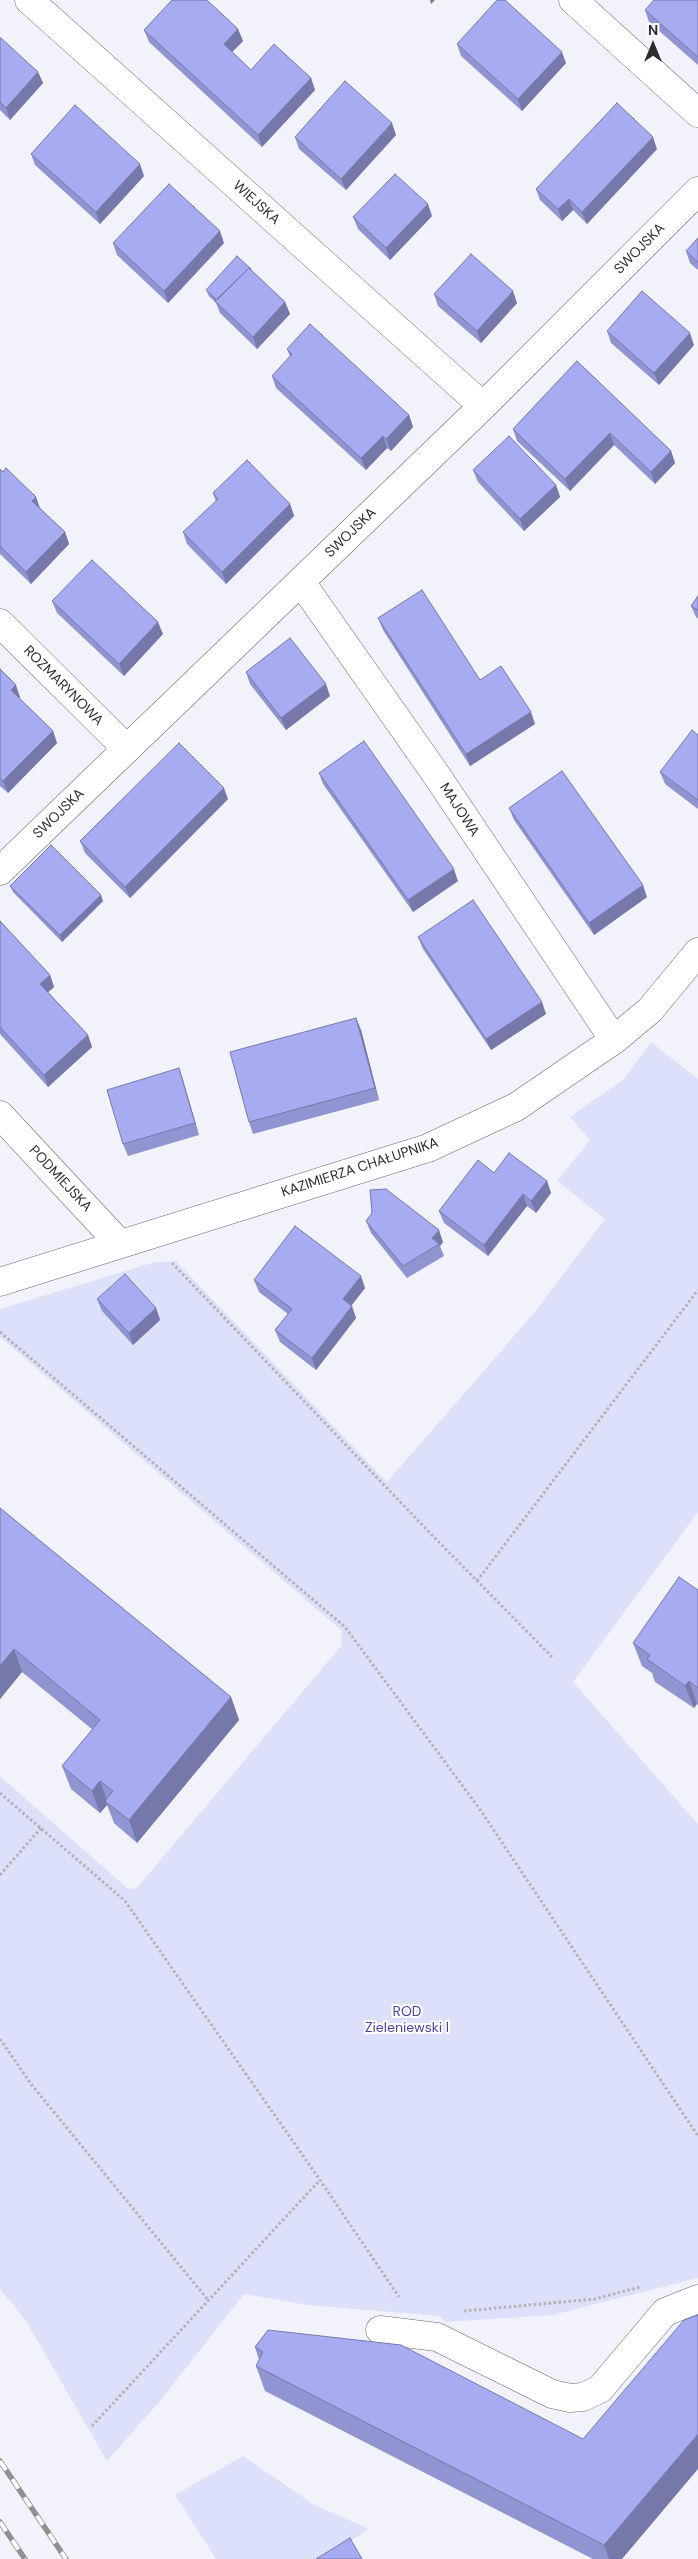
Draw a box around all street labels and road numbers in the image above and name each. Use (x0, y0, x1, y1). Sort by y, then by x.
street label: WIEJSKA (229, 178, 283, 228)
street label: SWOJSKA (611, 220, 669, 278)
street label: SWOJSKA (322, 505, 380, 561)
street label: ROZMARYNOWA (20, 643, 106, 729)
street label: MAJOWA (435, 780, 483, 840)
street label: SWOJSKA (30, 786, 88, 842)
street label: KAZIMIERZA CHAŁUPNIKA (279, 1135, 441, 1201)
street label: PODMIEJSKA (25, 1142, 95, 1216)

